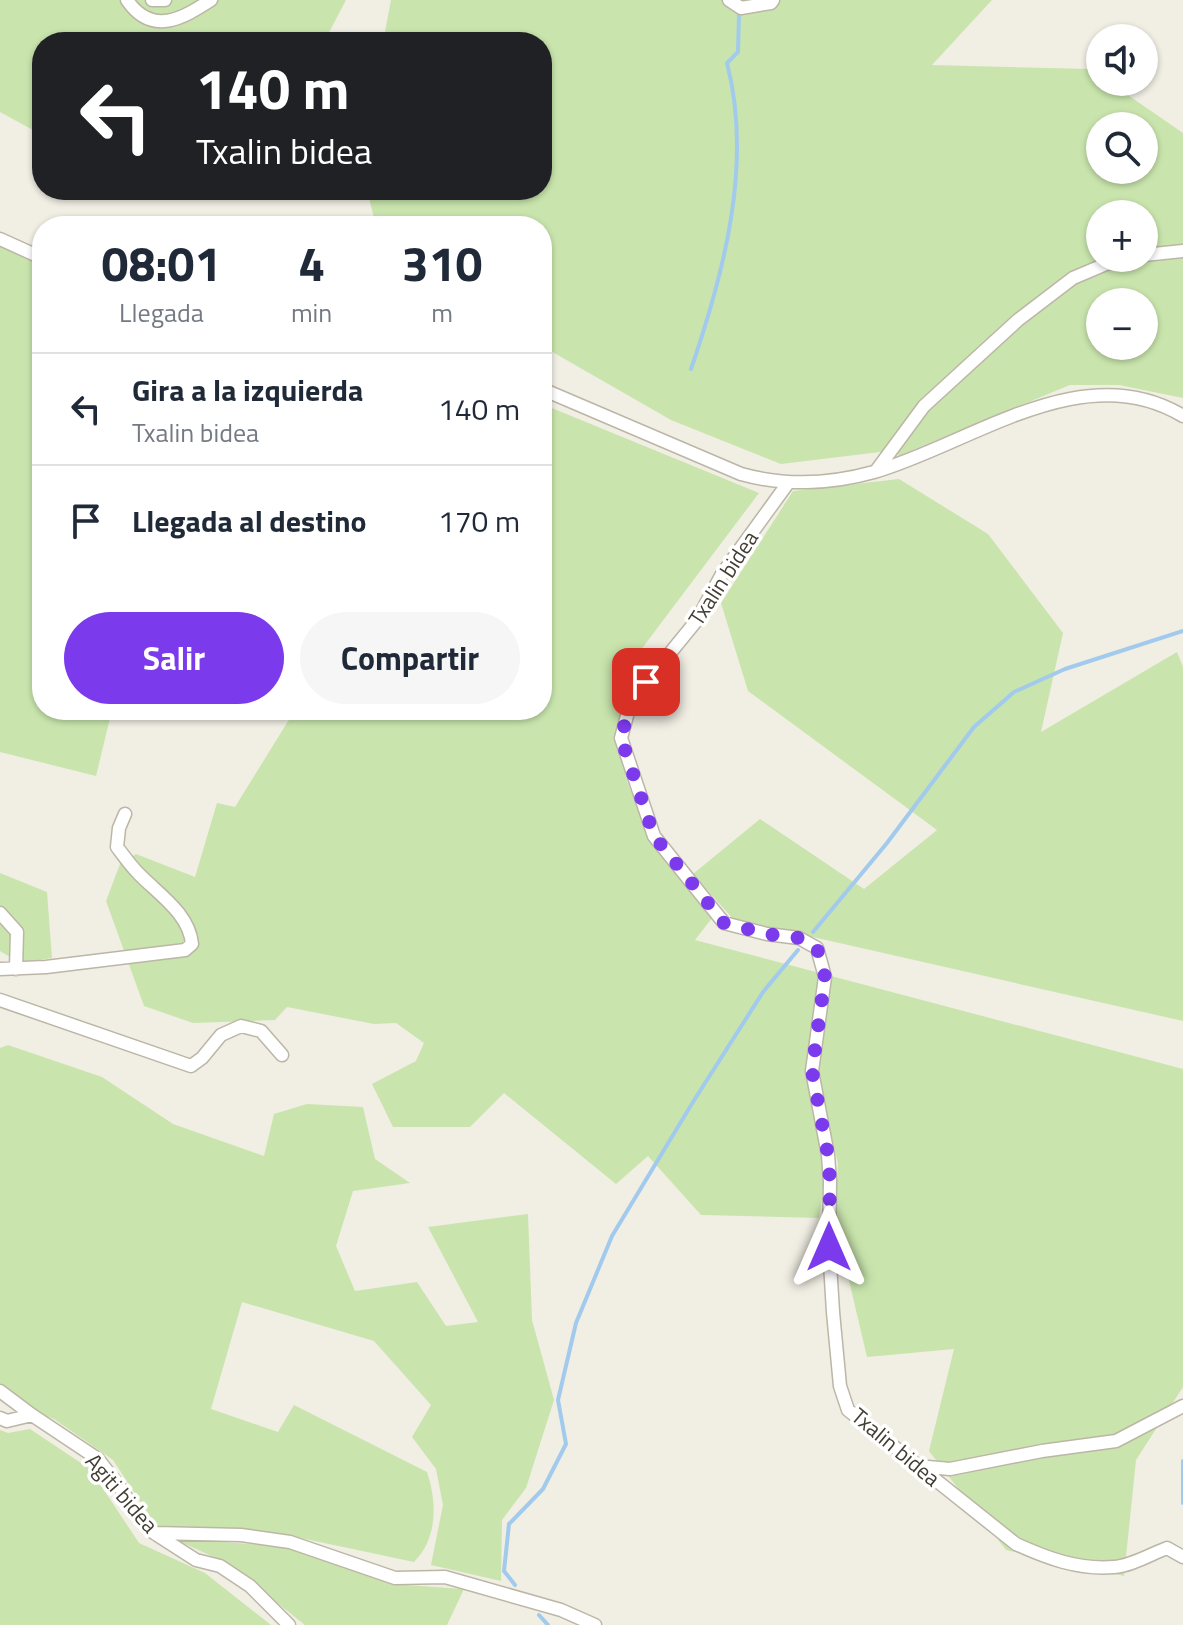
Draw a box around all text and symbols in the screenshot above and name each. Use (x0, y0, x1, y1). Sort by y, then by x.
map controls (1086, 24, 1158, 360)
button: sound (1086, 24, 1158, 96)
text: 140 m (196, 46, 349, 131)
icon: left (64, 64, 168, 168)
button: search (1086, 112, 1158, 184)
text: Txalin bidea (196, 123, 372, 178)
button: + (1086, 200, 1158, 272)
text: 08:01 (102, 227, 221, 300)
text: 4 (298, 227, 325, 300)
text: 310 (402, 227, 482, 300)
button: − (1086, 288, 1158, 360)
text: Llegada (119, 293, 204, 332)
text: min (291, 293, 332, 332)
text: m (431, 293, 453, 332)
text: Gira a la izquierda (132, 367, 363, 413)
text: 140 m (438, 386, 520, 432)
icon: left (64, 387, 108, 431)
text: Txalin bidea (132, 413, 259, 452)
text: Llegada al destino (132, 498, 366, 544)
text: 170 m (438, 498, 520, 544)
icon: arrive (64, 499, 108, 543)
street label: Txalin bidea (679, 524, 767, 632)
button: Salir (64, 612, 284, 704)
button: Compartir (300, 612, 520, 704)
pin (612, 648, 680, 716)
icon: arrive (624, 660, 668, 704)
position arrow (787, 1205, 871, 1289)
street label: Txalin bidea (844, 1399, 948, 1495)
street label: Agiti bidea (77, 1445, 167, 1541)

